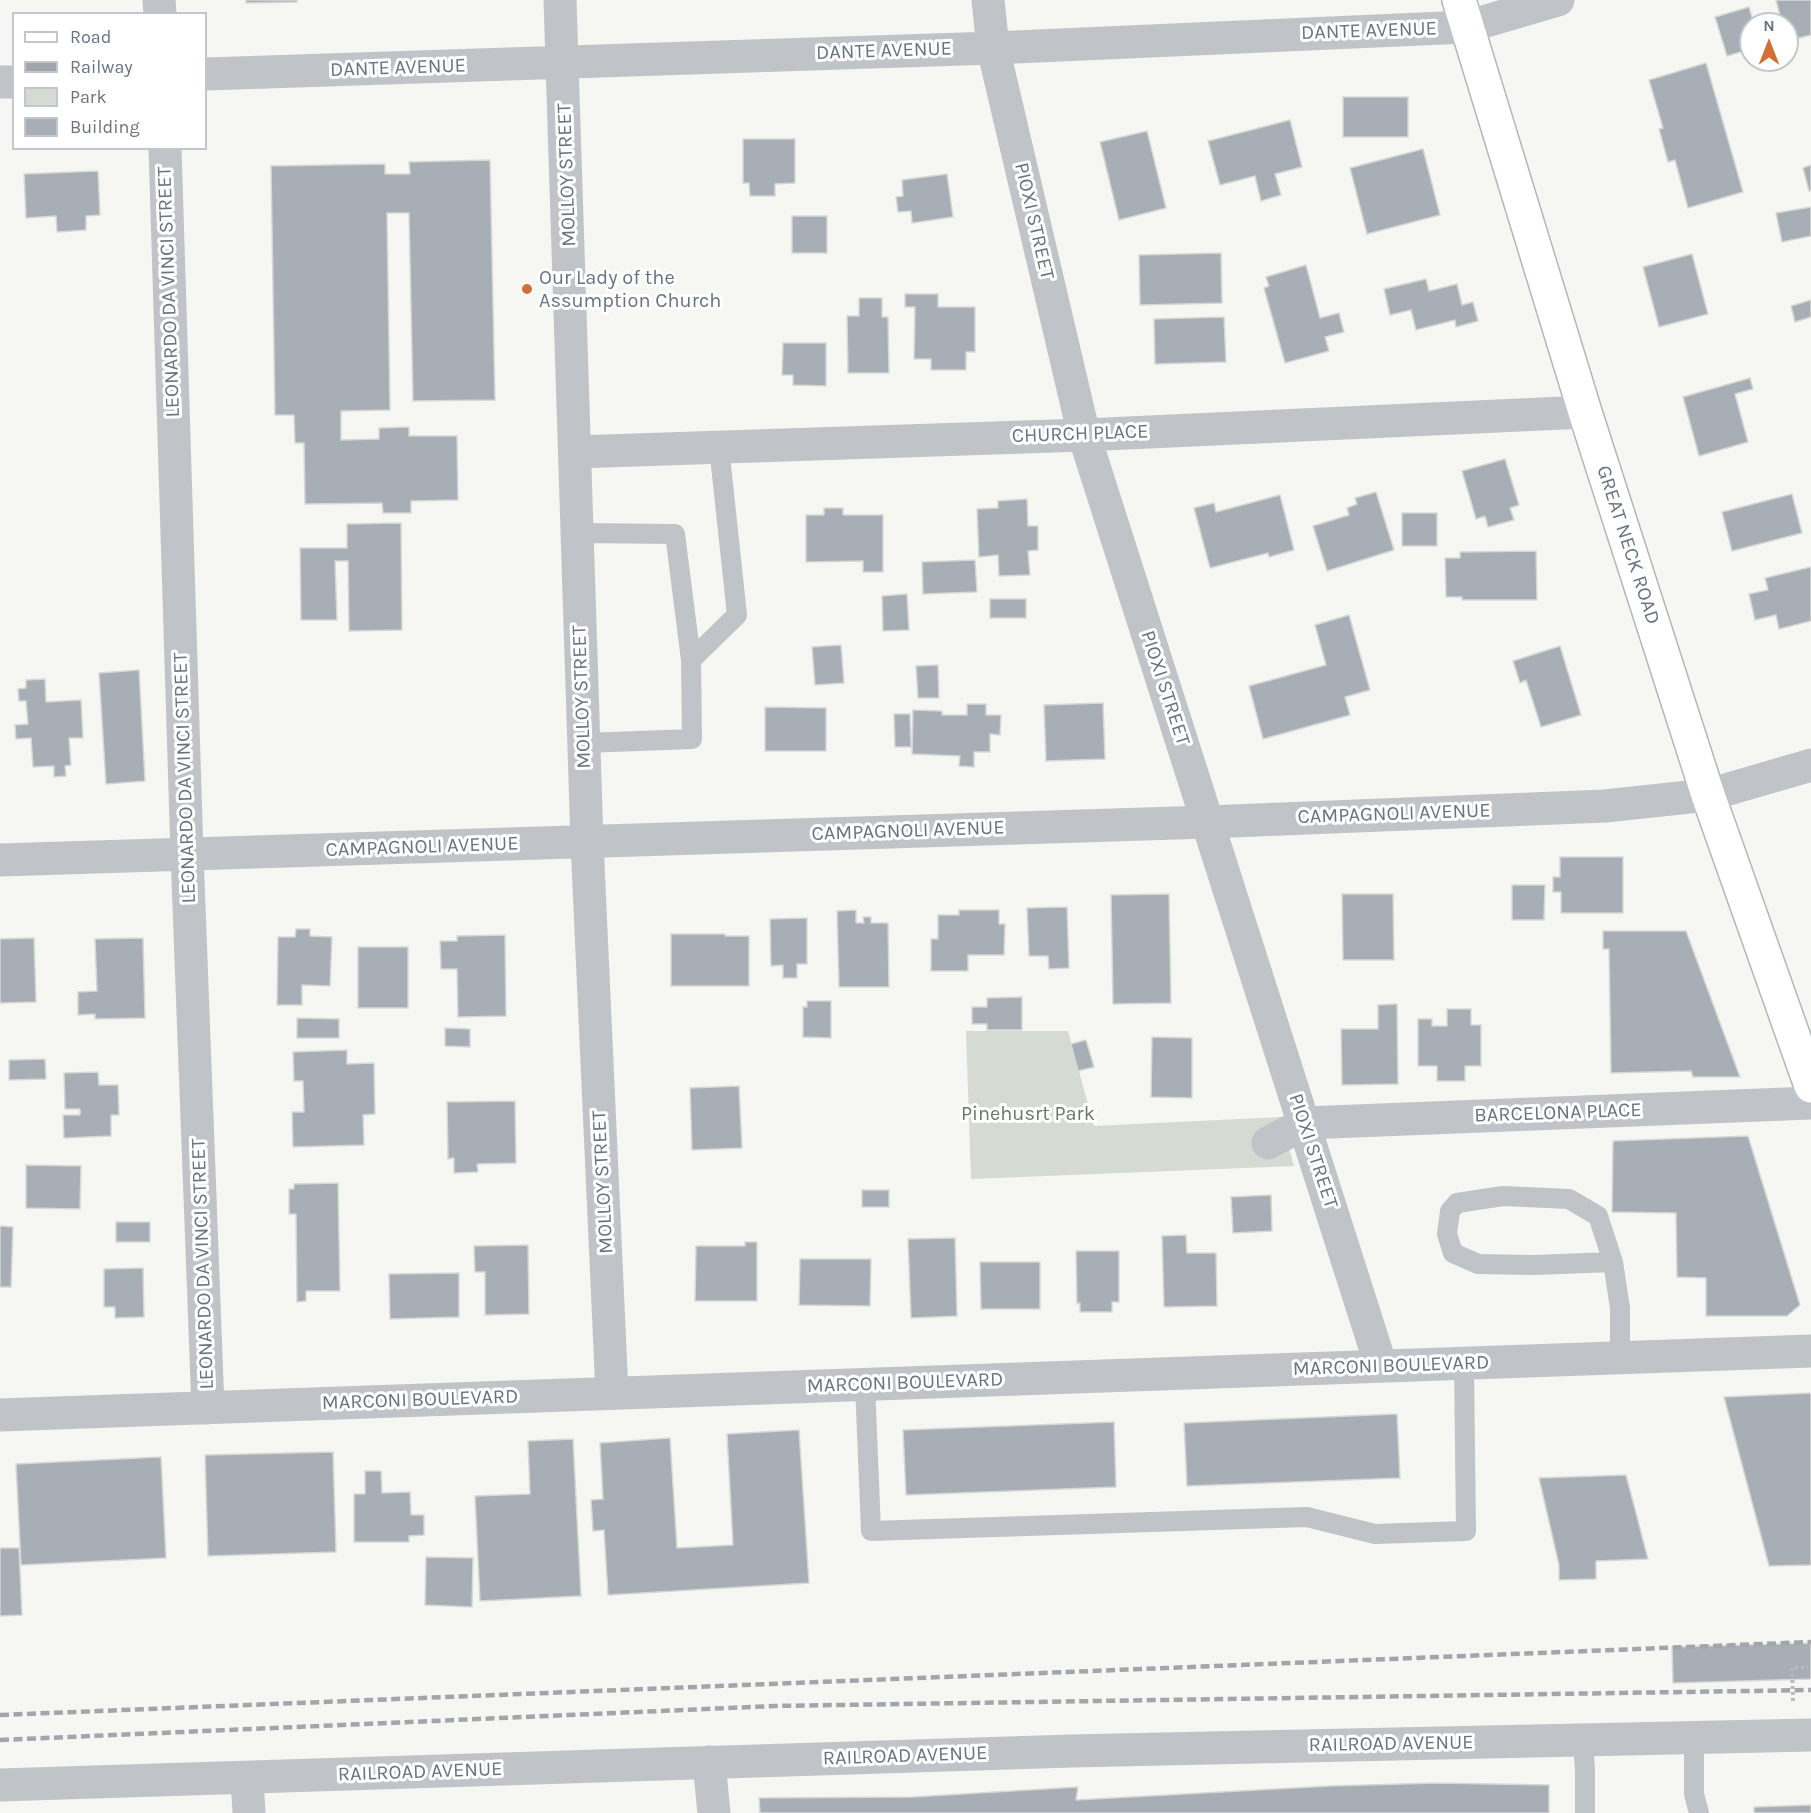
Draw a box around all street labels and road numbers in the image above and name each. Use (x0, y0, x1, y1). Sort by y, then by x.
street label: DANTE AVENUE (1301, 17, 1437, 45)
street label: DANTE AVENUE (816, 37, 952, 65)
street label: DANTE AVENUE (330, 54, 466, 82)
street label: MOLLOY STREET (552, 103, 582, 247)
street label: PIOXI STREET (1009, 160, 1059, 282)
street label: LEONARDO DA VINCI STREET (153, 166, 185, 418)
street label: CHURCH PLACE (1011, 420, 1149, 448)
street label: GREAT NECK ROAD (1591, 462, 1665, 628)
street label: MOLLOY STREET (567, 625, 597, 769)
street label: PIOXI STREET (1135, 628, 1195, 748)
street label: LEONARDO DA VINCI STREET (169, 652, 201, 904)
street label: CAMPAGNOLI AVENUE (1297, 799, 1491, 829)
street label: CAMPAGNOLI AVENUE (811, 816, 1005, 846)
street label: CAMPAGNOLI AVENUE (325, 832, 519, 862)
street label: PIOXI STREET (1283, 1091, 1343, 1211)
street label: BARCELONA PLACE (1474, 1098, 1642, 1128)
street label: MOLLOY STREET (587, 1110, 619, 1254)
street label: LEONARDO DA VINCI STREET (187, 1138, 219, 1390)
street label: MARCONI BOULEVARD (1292, 1351, 1490, 1381)
street label: MARCONI BOULEVARD (806, 1368, 1004, 1398)
street label: MARCONI BOULEVARD (321, 1385, 519, 1415)
street label: RAILROAD AVENUE (1308, 1731, 1474, 1757)
street label: RAILROAD AVENUE (822, 1741, 988, 1771)
street label: RAILROAD AVENUE (337, 1757, 503, 1787)

